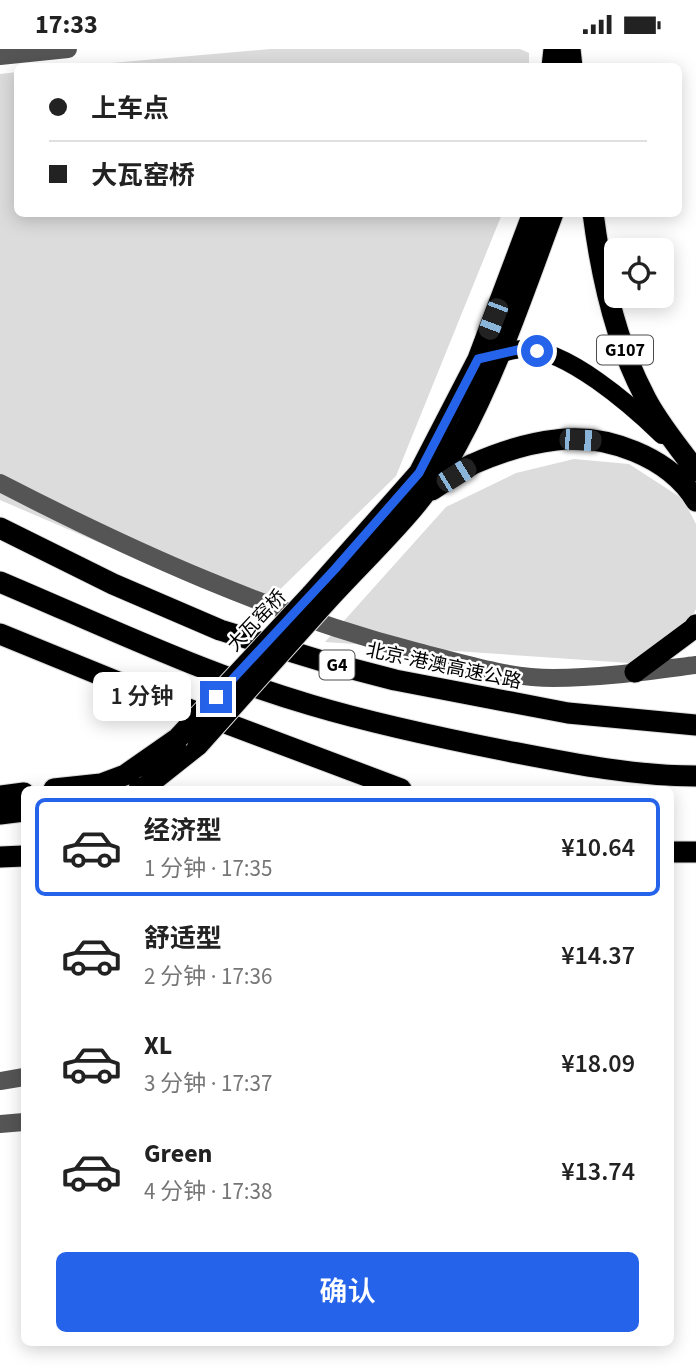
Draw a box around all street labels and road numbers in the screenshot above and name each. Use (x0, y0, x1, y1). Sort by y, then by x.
road number: G107 (597, 335, 653, 365)
street label: 大瓦窑桥 (221, 584, 293, 658)
street label: 北京-港澳高速公路 (364, 637, 524, 696)
road number: G4 (320, 651, 354, 679)

